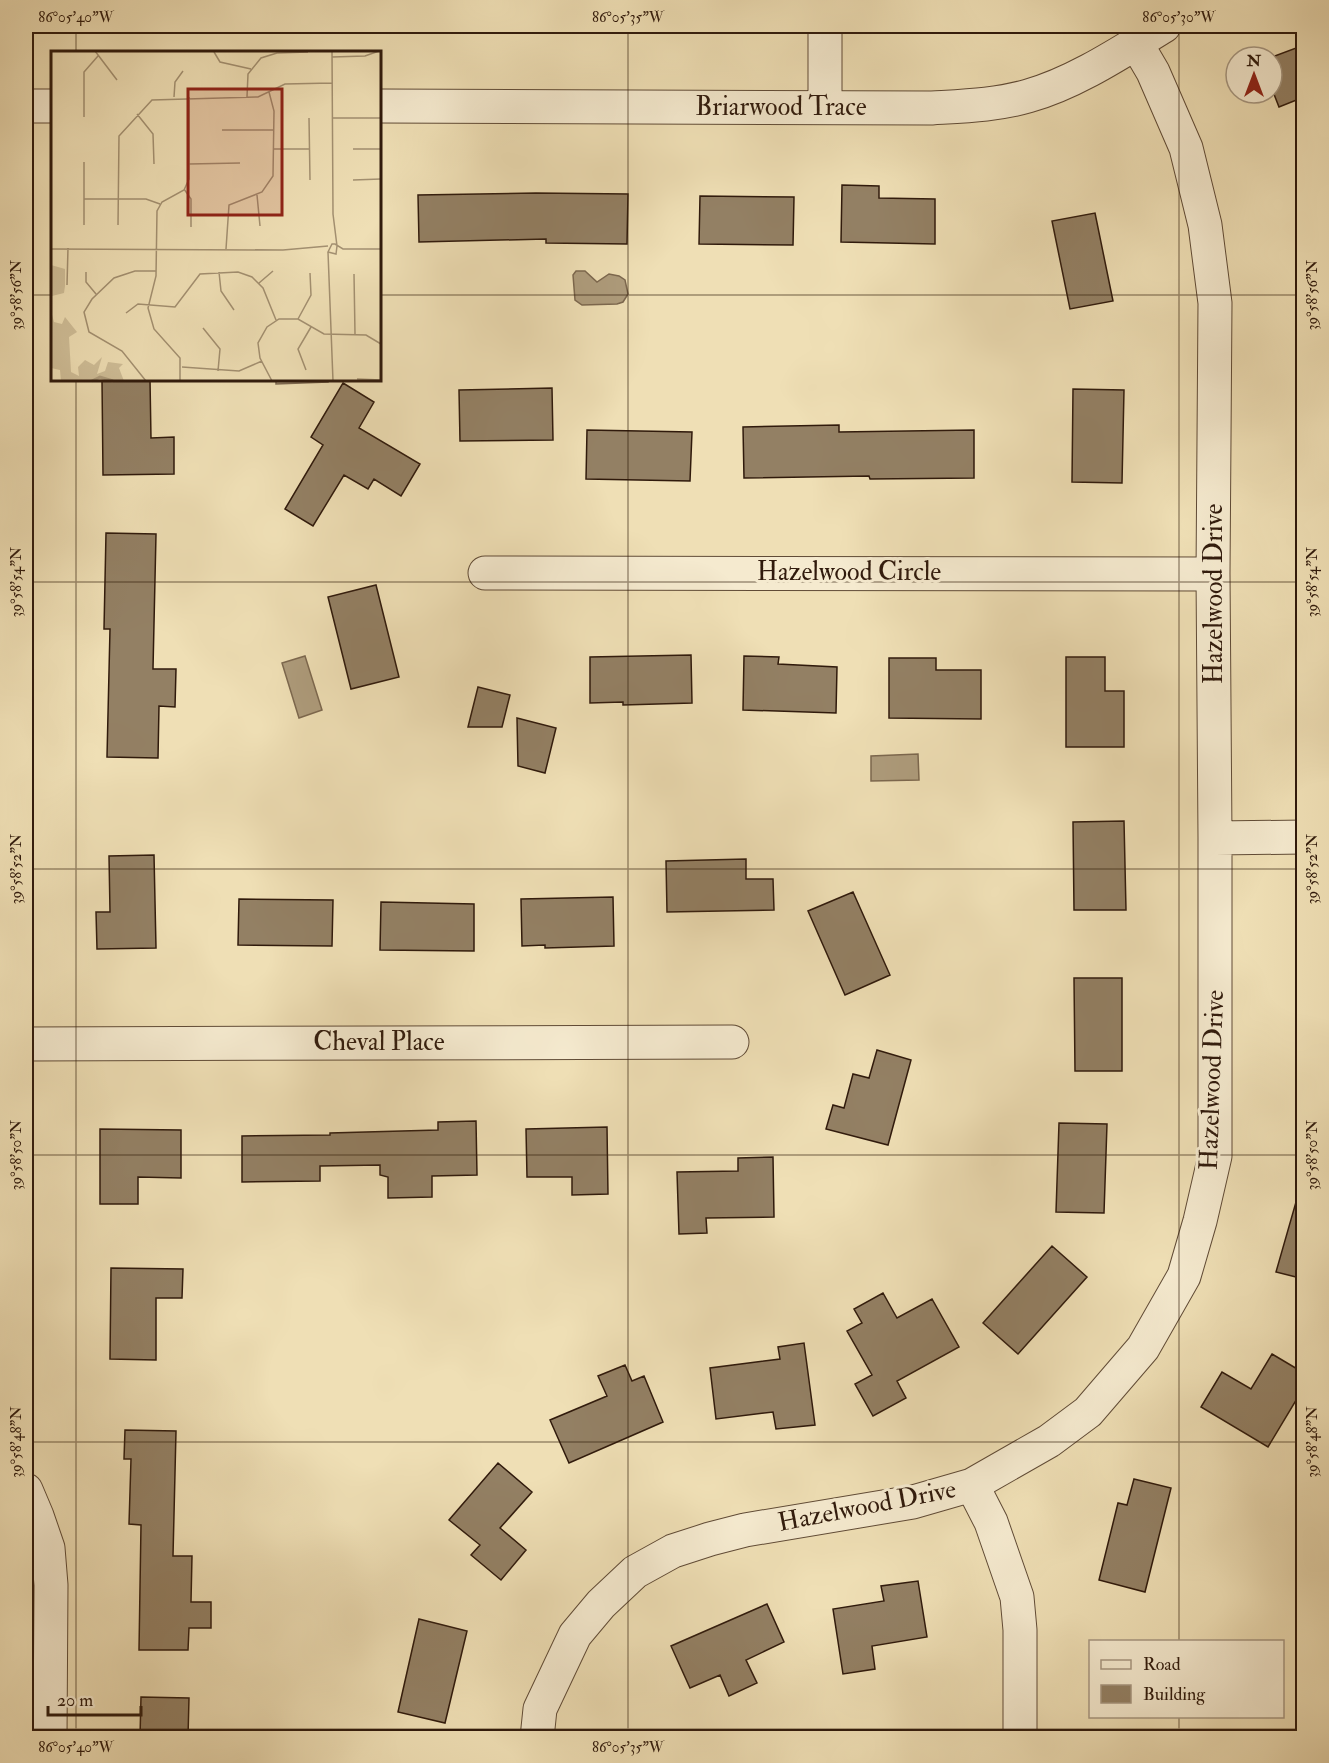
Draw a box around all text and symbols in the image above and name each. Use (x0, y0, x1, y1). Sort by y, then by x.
text: 86°05'40"W (38, 8, 115, 27)
text: 86°05'35"W (592, 8, 665, 27)
text: 86°05'30"W (1142, 8, 1216, 27)
north arrow (1224, 45, 1284, 105)
inset map (51, 51, 381, 381)
text: N (1246, 51, 1262, 71)
street label: Briarwood Trace (695, 91, 867, 123)
text: 39°58'56"N (7, 259, 26, 330)
text: 39°58'56"N (1303, 259, 1322, 330)
street label: Hazelwood Drive (1198, 504, 1230, 684)
text: 39°58'54"N (7, 546, 26, 617)
text: 39°58'54"N (1303, 546, 1322, 617)
street label: Hazelwood Circle (757, 556, 941, 588)
text: 39°58'52"N (7, 833, 26, 904)
text: 39°58'52"N (1303, 833, 1322, 904)
street label: Hazelwood Drive (1193, 989, 1231, 1171)
street label: Cheval Place (313, 1026, 445, 1058)
text: 39°58'50"N (7, 1119, 26, 1190)
text: 39°58'50"N (1303, 1119, 1322, 1190)
text: 39°58'48"N (7, 1406, 26, 1478)
text: 39°58'48"N (1303, 1406, 1322, 1478)
street label: Hazelwood Drive (775, 1473, 959, 1539)
legend (1089, 1640, 1284, 1718)
text: Road (1143, 1653, 1181, 1676)
scale bar (48, 1679, 141, 1717)
text: Building (1143, 1683, 1206, 1706)
text: 20 m (57, 1689, 93, 1712)
text: 86°05'40"W (38, 1738, 115, 1757)
text: 86°05'35"W (592, 1738, 665, 1757)

